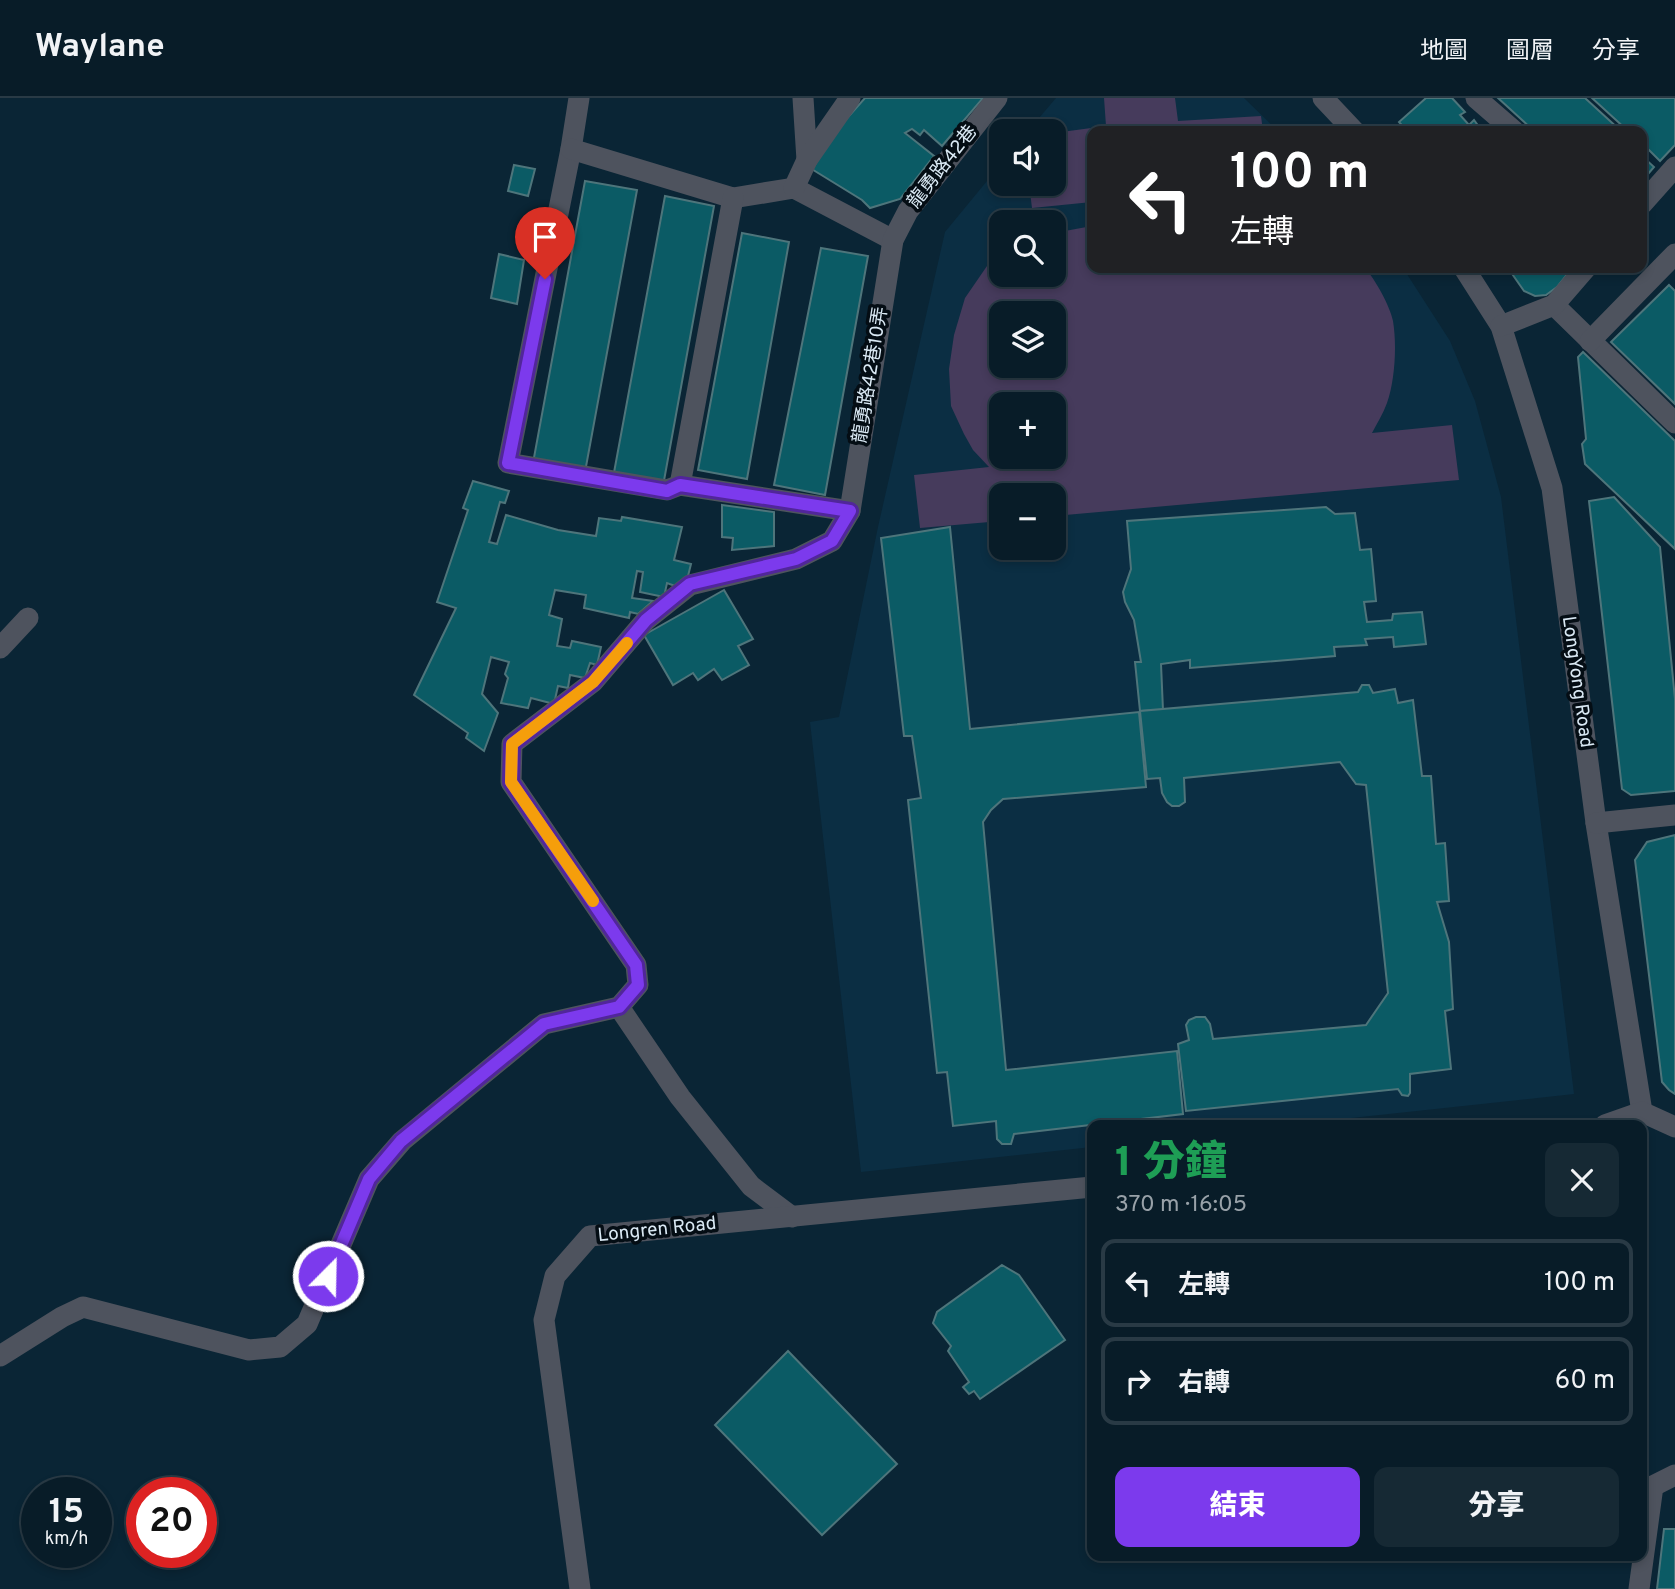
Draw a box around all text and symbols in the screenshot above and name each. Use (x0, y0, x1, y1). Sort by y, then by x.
text: Waylane (35, 27, 165, 69)
text: 地圖 (1420, 37, 1468, 67)
text: 圖層 (1506, 37, 1554, 67)
text: 分享 (1592, 37, 1640, 67)
map controls (989, 119, 1066, 560)
button: sound (989, 119, 1066, 196)
street label: 龍勇路42巷 (903, 120, 983, 214)
text: 100 m (1230, 144, 1369, 206)
icon: left (1115, 154, 1206, 245)
pin (515, 207, 575, 279)
button: search (989, 210, 1066, 287)
text: 左轉 (1230, 214, 1294, 254)
icon: arrive (526, 218, 564, 256)
button: layers (989, 301, 1066, 378)
street label: 龍勇路42巷10弄 (848, 305, 894, 445)
button: + (989, 392, 1066, 469)
button: − (989, 483, 1066, 560)
street label: LongYong Road (1556, 615, 1598, 749)
text: 1 分鐘 (1115, 1138, 1227, 1191)
button: close (1545, 1143, 1619, 1217)
text: 370 m · 16:05 (1115, 1191, 1247, 1220)
street label: Longren Road (596, 1212, 718, 1248)
position arrow (291, 1239, 365, 1313)
icon: left (1119, 1264, 1157, 1302)
text: 100 m (1544, 1267, 1615, 1300)
text: 左轉 (1178, 1270, 1230, 1303)
icon: right (1119, 1362, 1157, 1400)
text: 60 m (1555, 1365, 1615, 1398)
text: 右轉 (1178, 1368, 1230, 1401)
button: 結束 (1115, 1467, 1360, 1547)
button: 分享 (1374, 1467, 1619, 1547)
speed limit sign: 20 (126, 1477, 217, 1568)
text: 15 (49, 1491, 84, 1535)
text: km/h (45, 1528, 88, 1551)

